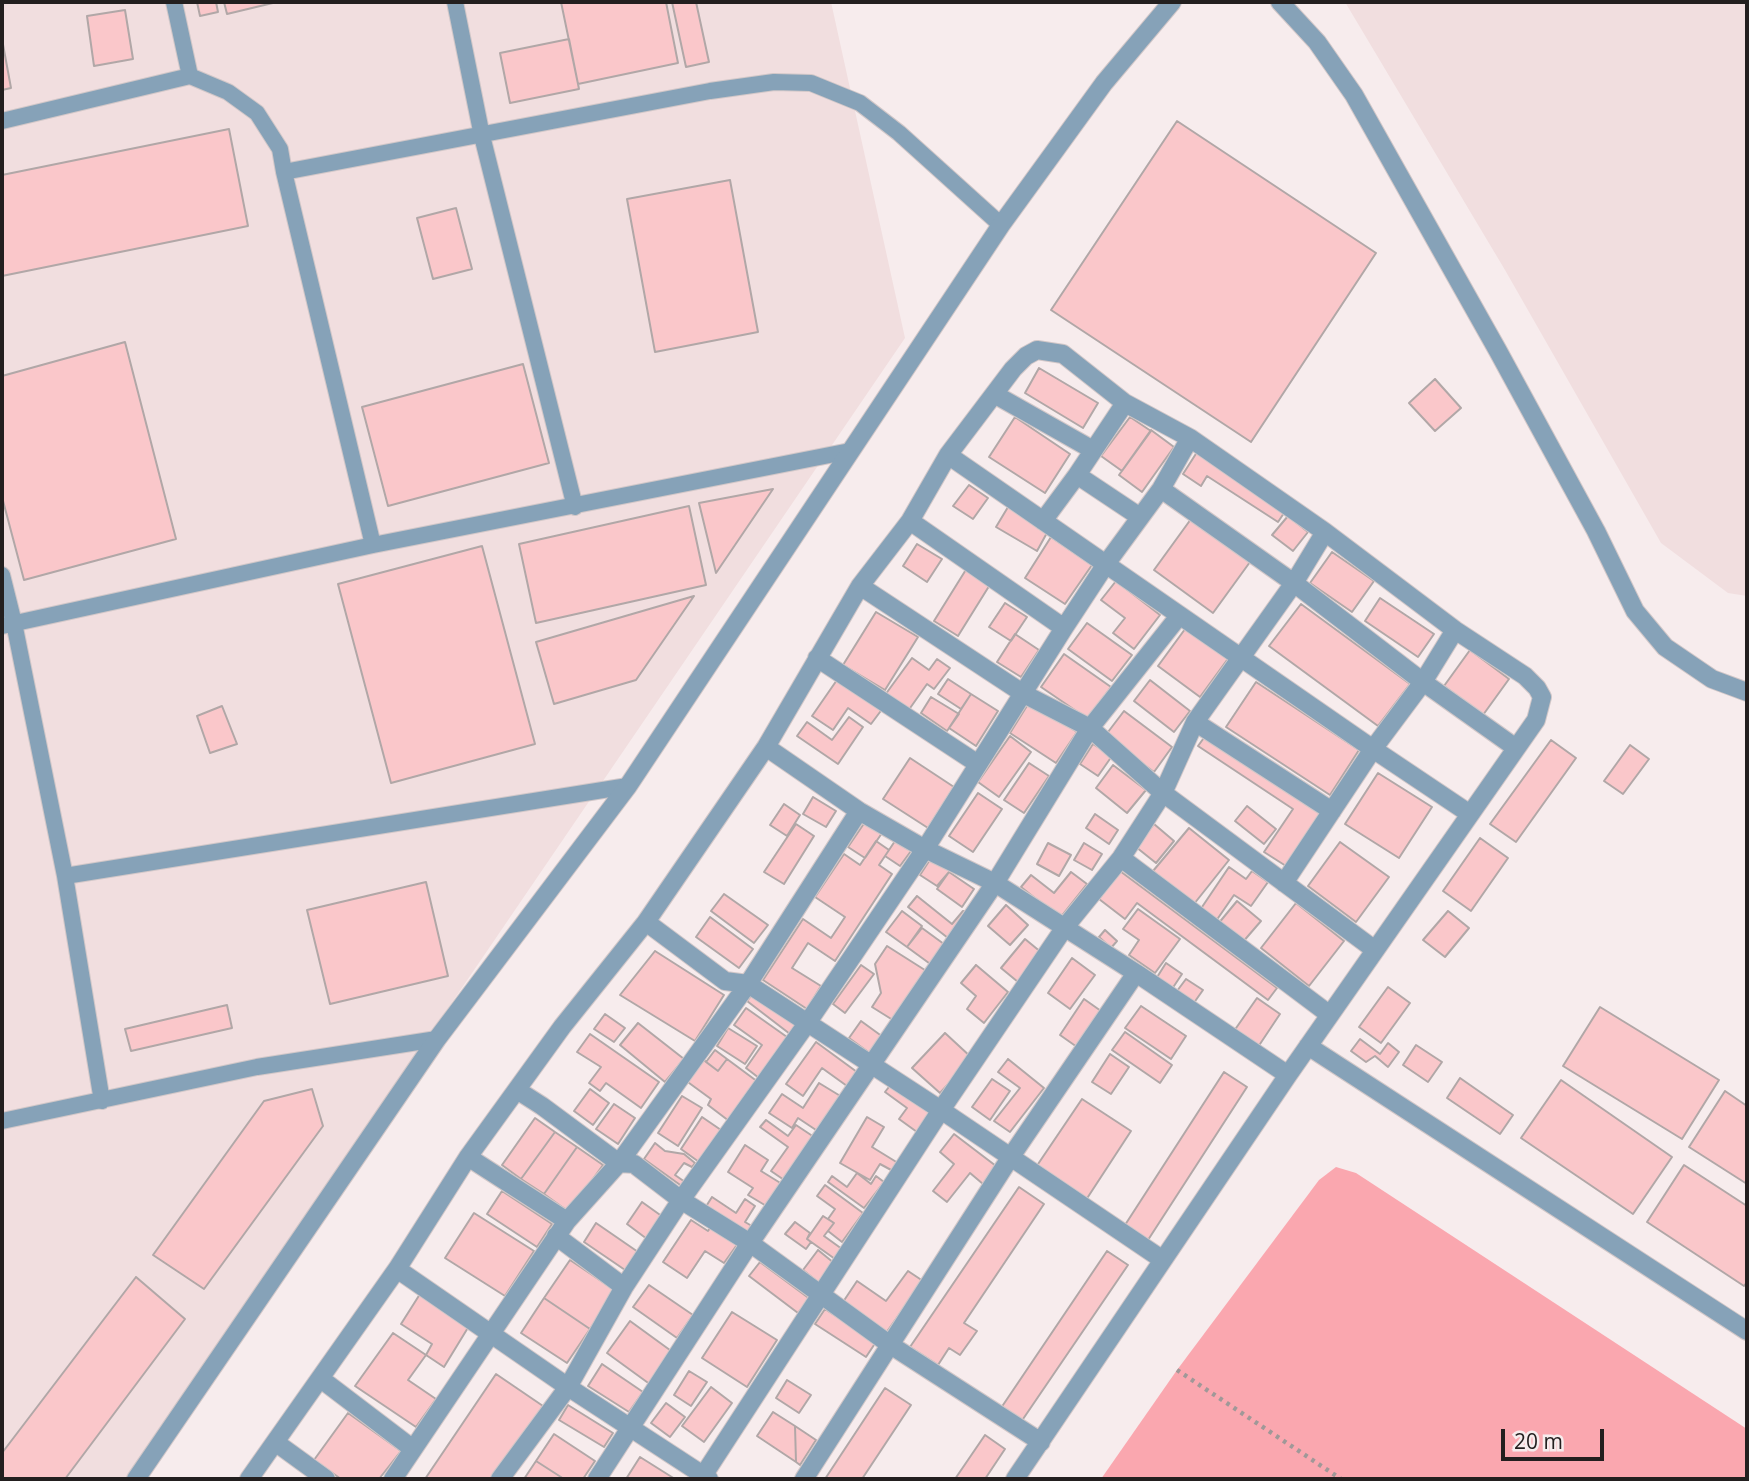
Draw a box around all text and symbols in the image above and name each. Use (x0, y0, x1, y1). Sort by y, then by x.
scale bar (1504, 1414, 1607, 1458)
text: 20 m (1514, 1427, 1563, 1455)

